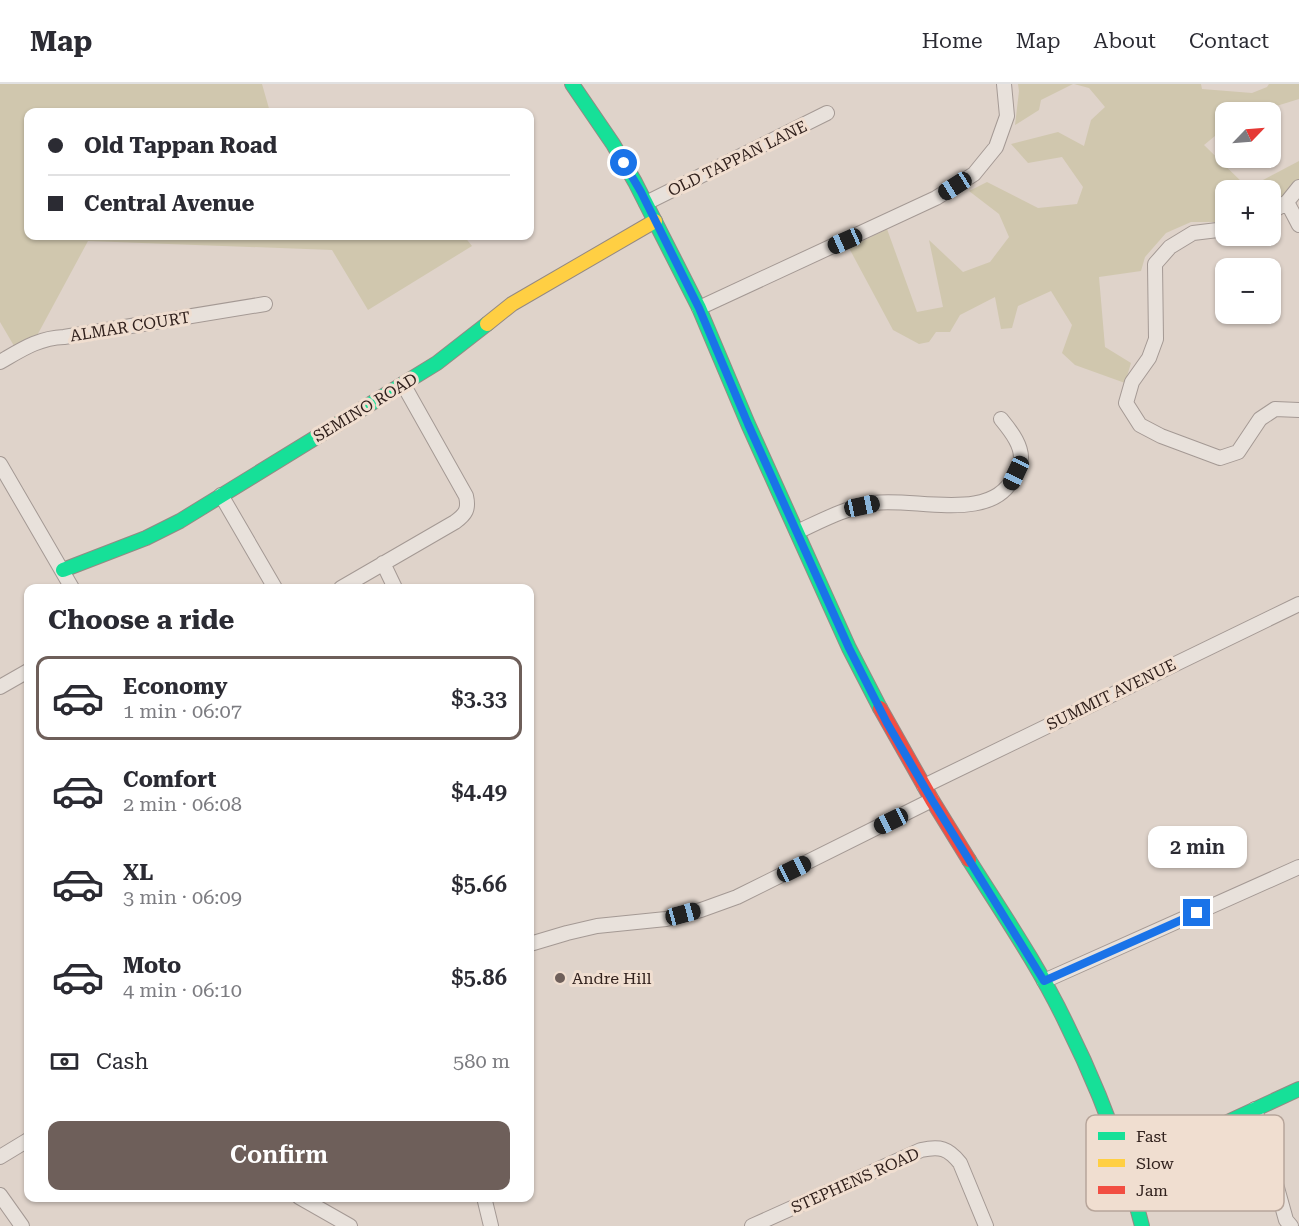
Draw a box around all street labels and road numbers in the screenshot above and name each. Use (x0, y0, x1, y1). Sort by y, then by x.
street label: OLD TAPPAN LANE (665, 117, 810, 200)
street label: ALMAR COURT (69, 308, 192, 345)
street label: SEMINO ROAD (310, 369, 421, 446)
street label: SUMMIT AVENUE (1043, 655, 1179, 734)
street label: STEPHENS ROAD (788, 1144, 922, 1217)

